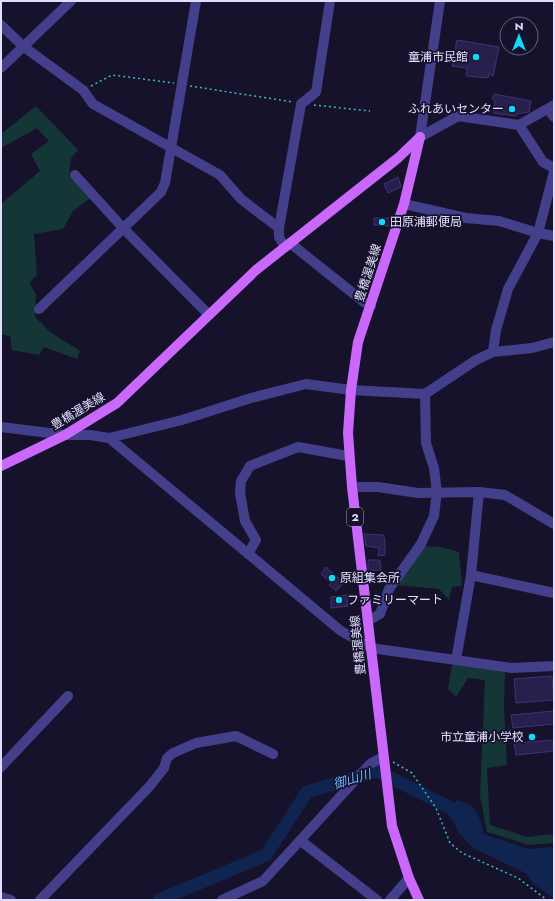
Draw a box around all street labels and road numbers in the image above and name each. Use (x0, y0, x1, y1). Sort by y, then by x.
street label: 豊橋渥美線 (350, 242, 386, 304)
street label: 豊橋渥美線 (48, 388, 108, 434)
road number: 2 (347, 508, 363, 526)
street label: 豊橋渥美線 (346, 614, 370, 676)

